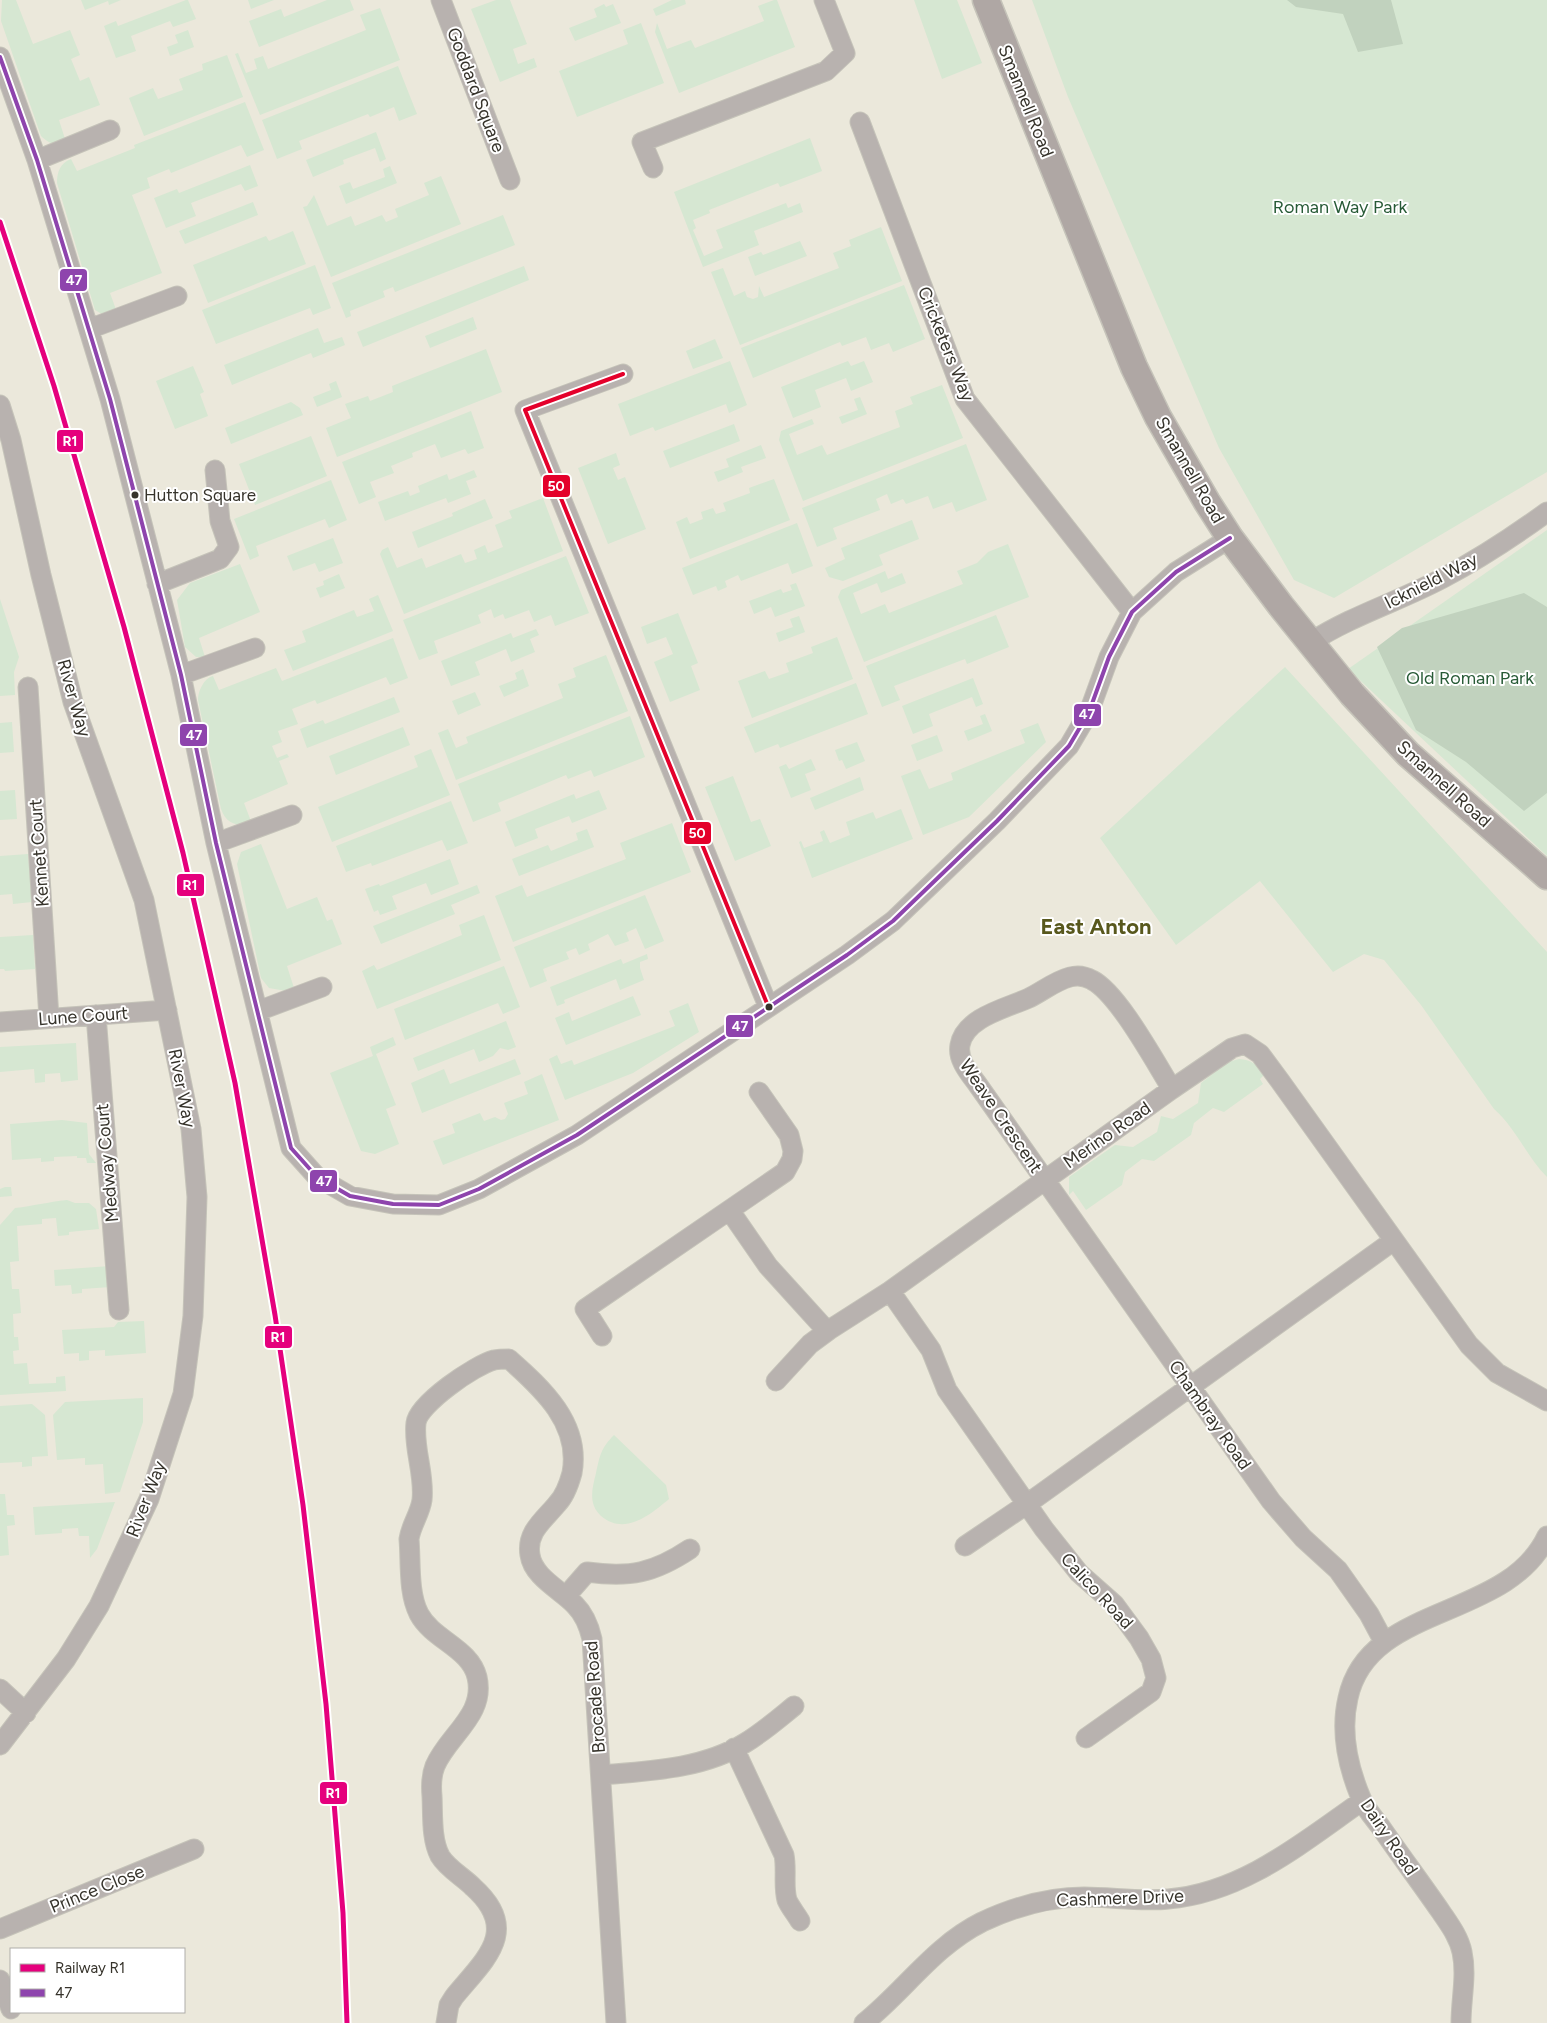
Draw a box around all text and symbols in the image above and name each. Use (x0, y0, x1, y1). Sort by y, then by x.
street label: Goddard Square (442, 24, 510, 156)
street label: Smannell Road (993, 42, 1059, 160)
park label: Roman Way Park (1273, 196, 1407, 218)
line badge: 47 (59, 268, 88, 292)
text: 47 (66, 272, 83, 289)
street label: Cricketers Way (913, 283, 979, 405)
street label: Smannell Road (1151, 413, 1229, 527)
line badge: R1 (56, 429, 84, 453)
text: R1 (63, 433, 77, 450)
line badge: 50 (542, 474, 571, 498)
text: 50 (547, 478, 565, 495)
place label: Hutton Square (144, 485, 256, 505)
marker: Hutton Square (130, 490, 140, 500)
street label: Icknield Way (1381, 548, 1482, 614)
street label: River Way (52, 657, 96, 740)
park label: Old Roman Park (1406, 667, 1534, 689)
line badge: 47 (1073, 703, 1102, 727)
text: 47 (1079, 706, 1096, 723)
line badge: 47 (179, 723, 208, 747)
text: 47 (186, 727, 203, 744)
street label: Smannell Road (1392, 736, 1496, 832)
street label: Kennet Court (24, 798, 54, 908)
line badge: 50 (683, 821, 712, 845)
text: 50 (688, 825, 706, 842)
line badge: R1 (176, 873, 205, 897)
text: R1 (183, 877, 197, 894)
district label: East Anton (1040, 913, 1152, 940)
street label: Lune Court (37, 1002, 129, 1030)
unlabelled marker (764, 1002, 774, 1012)
line badge: 47 (725, 1014, 754, 1038)
text: 47 (732, 1018, 749, 1035)
street label: River Way (164, 1047, 201, 1130)
street label: Weave Crescent (955, 1055, 1047, 1177)
street label: Merino Road (1059, 1097, 1155, 1173)
street label: Medway Court (91, 1103, 123, 1223)
line badge: 47 (309, 1169, 338, 1193)
text: 47 (316, 1173, 333, 1190)
line badge: R1 (264, 1325, 293, 1349)
text: R1 (271, 1329, 285, 1346)
street label: Chambray Road (1164, 1356, 1256, 1474)
street label: River Way (121, 1457, 171, 1540)
street label: Calico Road (1056, 1548, 1138, 1634)
street label: Brocade Road (580, 1640, 610, 1754)
line badge: R1 (319, 1781, 348, 1805)
text: R1 (326, 1785, 340, 1802)
street label: Dairy Road (1356, 1795, 1422, 1879)
street label: Prince Close (46, 1860, 148, 1918)
street label: Cashmere Drive (1056, 1885, 1184, 1911)
legend (10, 1948, 185, 2013)
text: Railway R1 (55, 1959, 125, 1977)
text: 47 (55, 1984, 72, 2002)

